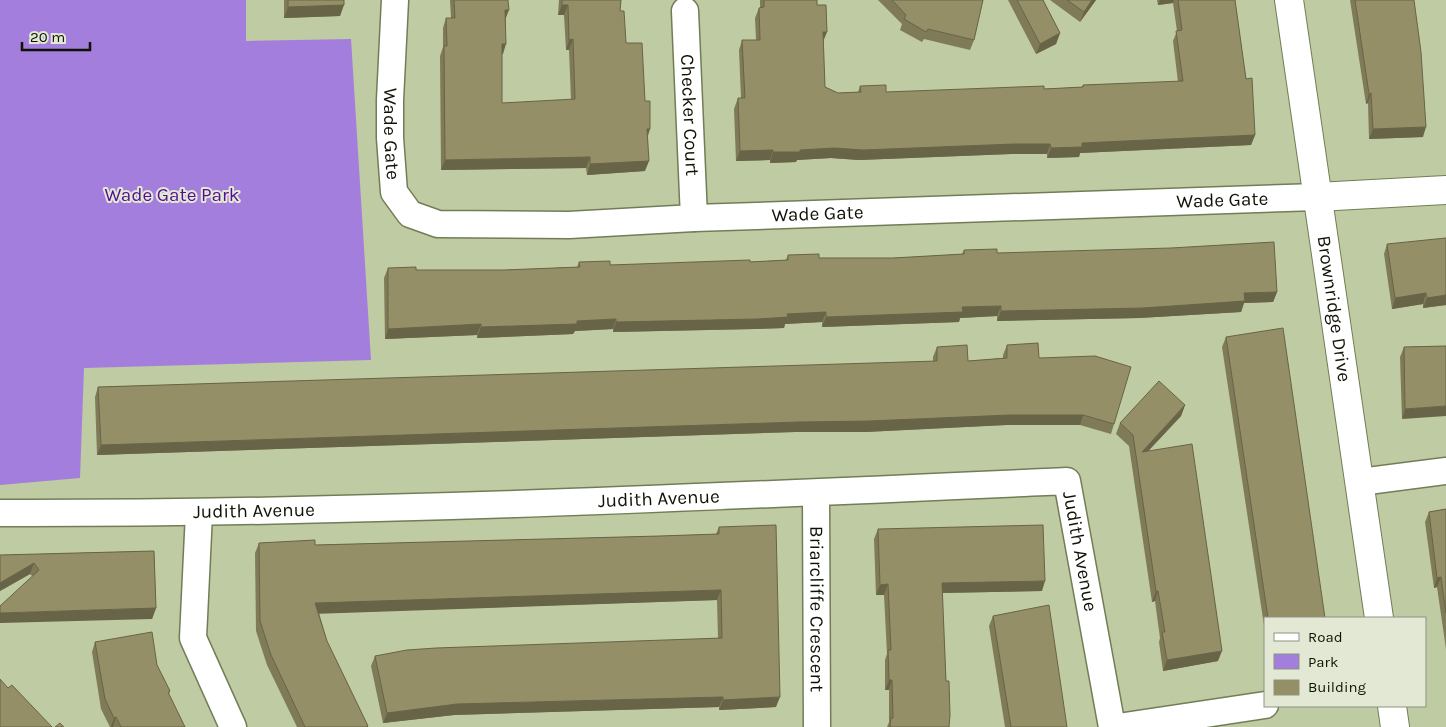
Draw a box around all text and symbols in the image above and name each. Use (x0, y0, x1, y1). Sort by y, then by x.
scale bar (22, 20, 90, 52)
text: 20 m (30, 28, 65, 46)
street label: Checker Court (676, 53, 703, 176)
street label: Wade Gate (379, 87, 404, 181)
park label: Wade Gate Park (104, 184, 240, 206)
street label: Wade Gate (1176, 188, 1269, 213)
street label: Wade Gate (771, 201, 864, 226)
street label: Brownridge Drive (1312, 234, 1355, 383)
street label: Judith Avenue (598, 485, 720, 512)
street label: Judith Avenue (1058, 489, 1102, 613)
street label: Judith Avenue (193, 499, 315, 523)
street label: Briarcliffe Crescent (805, 526, 828, 692)
legend (1264, 617, 1426, 707)
text: Road (1308, 628, 1343, 646)
text: Park (1308, 653, 1338, 671)
text: Building (1308, 678, 1366, 696)

